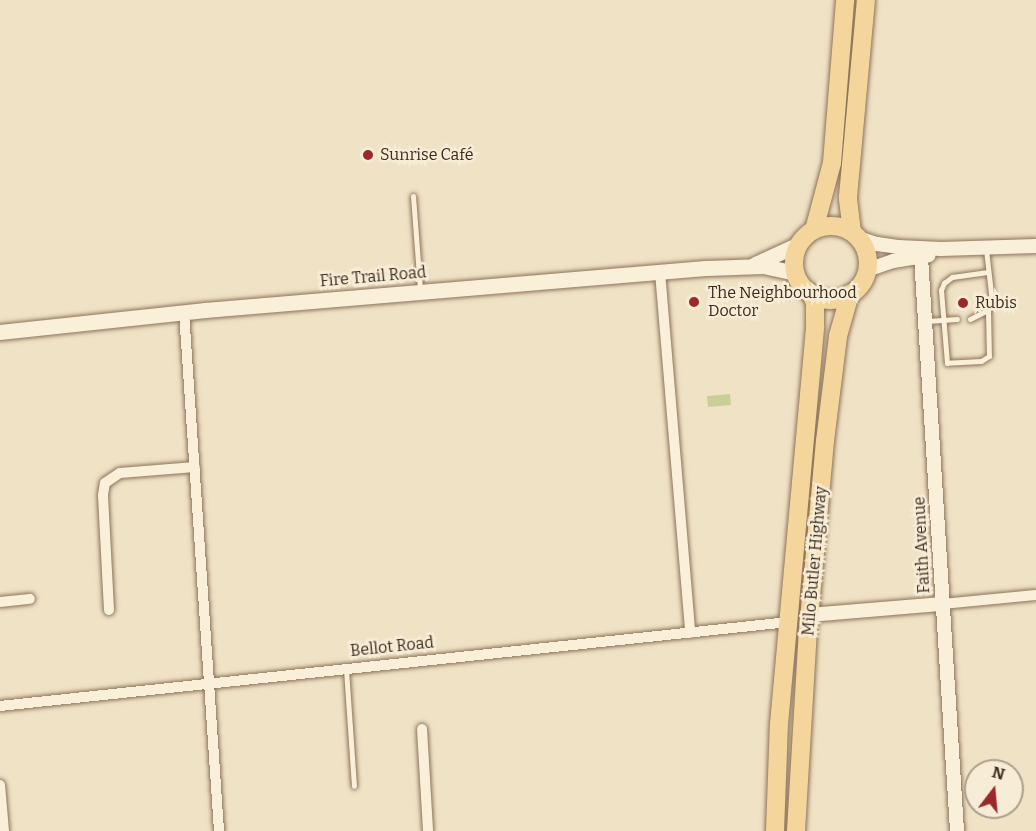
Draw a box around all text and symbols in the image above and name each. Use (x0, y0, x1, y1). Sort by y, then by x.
place label: Sunrise Café (380, 145, 474, 165)
marker: Sunrise Café (361, 148, 375, 162)
street label: Fire Trail Road (319, 263, 427, 291)
place label: The Neighbourhood Doctor (708, 283, 857, 321)
marker: The Neighbourhood Doctor (685, 293, 703, 311)
place label: Rubis (975, 293, 1017, 313)
marker: Rubis (956, 296, 970, 310)
street label: Milo Butler Highway (799, 485, 831, 637)
street label: Faith Avenue (910, 496, 934, 594)
street label: Bellot Road (349, 633, 435, 661)
north arrow (964, 759, 1024, 819)
text: N (990, 762, 1007, 784)

